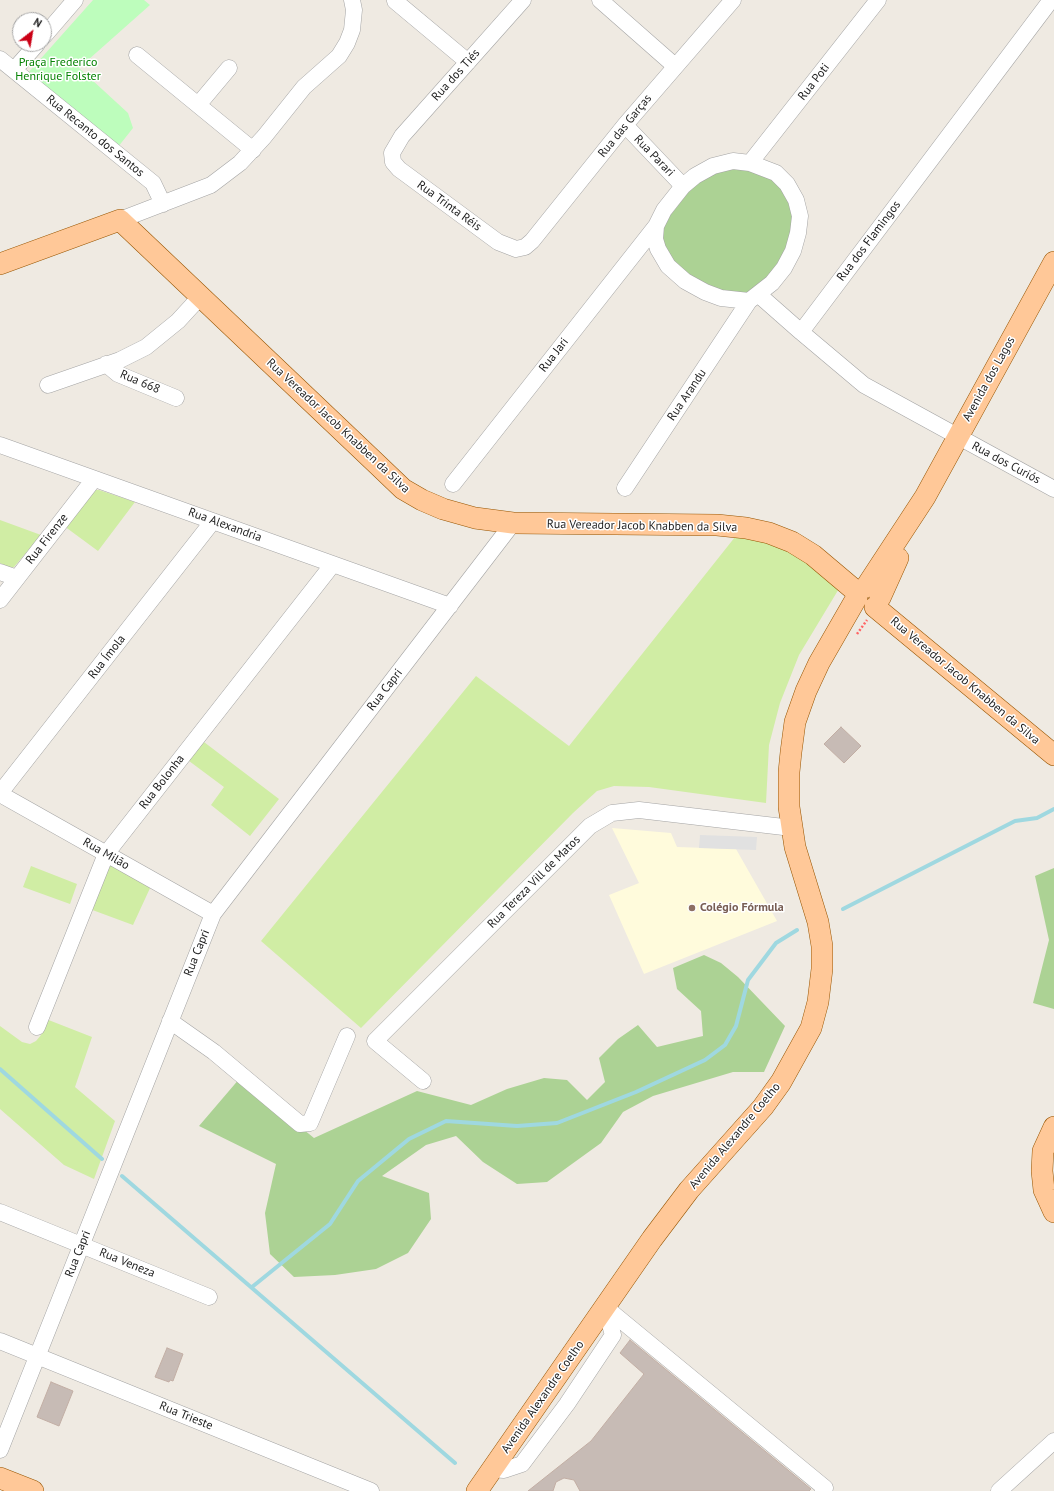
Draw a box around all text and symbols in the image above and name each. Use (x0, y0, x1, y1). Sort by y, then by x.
north arrow (12, 12, 52, 52)
text: N (31, 15, 44, 30)
street label: Rua dos Tiés (429, 46, 483, 104)
park label: Praça Frederico Henrique Folster (15, 56, 101, 84)
street label: Rua Poti (795, 61, 833, 103)
street label: Rua Recanto dos Santos (43, 92, 147, 180)
street label: Rua das Garças (595, 92, 655, 160)
street label: Rua Parari (631, 132, 677, 180)
street label: Rua Trinta Réis (414, 178, 484, 234)
street label: Rua dos Flamingos (834, 198, 904, 284)
street label: Avenida dos Lagos (960, 334, 1018, 424)
street label: Rua Jari (536, 335, 572, 375)
street label: Rua Vereador Jacob Knabben da Silva (263, 356, 413, 496)
street label: Rua Arandu (664, 366, 710, 424)
street label: Rua 668 (118, 367, 162, 397)
street label: Rua dos Curiós (969, 439, 1043, 487)
street label: Rua Alexandria (186, 505, 264, 545)
street label: Rua Firenze (23, 511, 71, 567)
street label: Rua Vereador Jacob Knabben da Silva (547, 517, 737, 535)
street label: Rua Vereador Jacob Knabben da Silva (887, 614, 1043, 748)
street label: Rua Ímola (85, 632, 129, 682)
street label: Rua Capri (364, 666, 406, 714)
street label: Rua Bolonha (136, 752, 188, 812)
street label: Rua Tereza Vill de Matos (485, 833, 583, 931)
street label: Rua Milão (80, 835, 132, 873)
place label: Colégio Fórmula (700, 901, 784, 915)
marker: Colégio Fórmula (687, 903, 697, 913)
street label: Rua Capri (181, 928, 213, 978)
street label: Avenida Alexandre Coelho (686, 1080, 784, 1192)
street label: Rua Capri (62, 1229, 94, 1279)
street label: Rua Veneza (97, 1245, 157, 1281)
street label: Avenida Alexandre Coelho (499, 1338, 587, 1456)
street label: Rua Trieste (157, 1399, 215, 1433)

